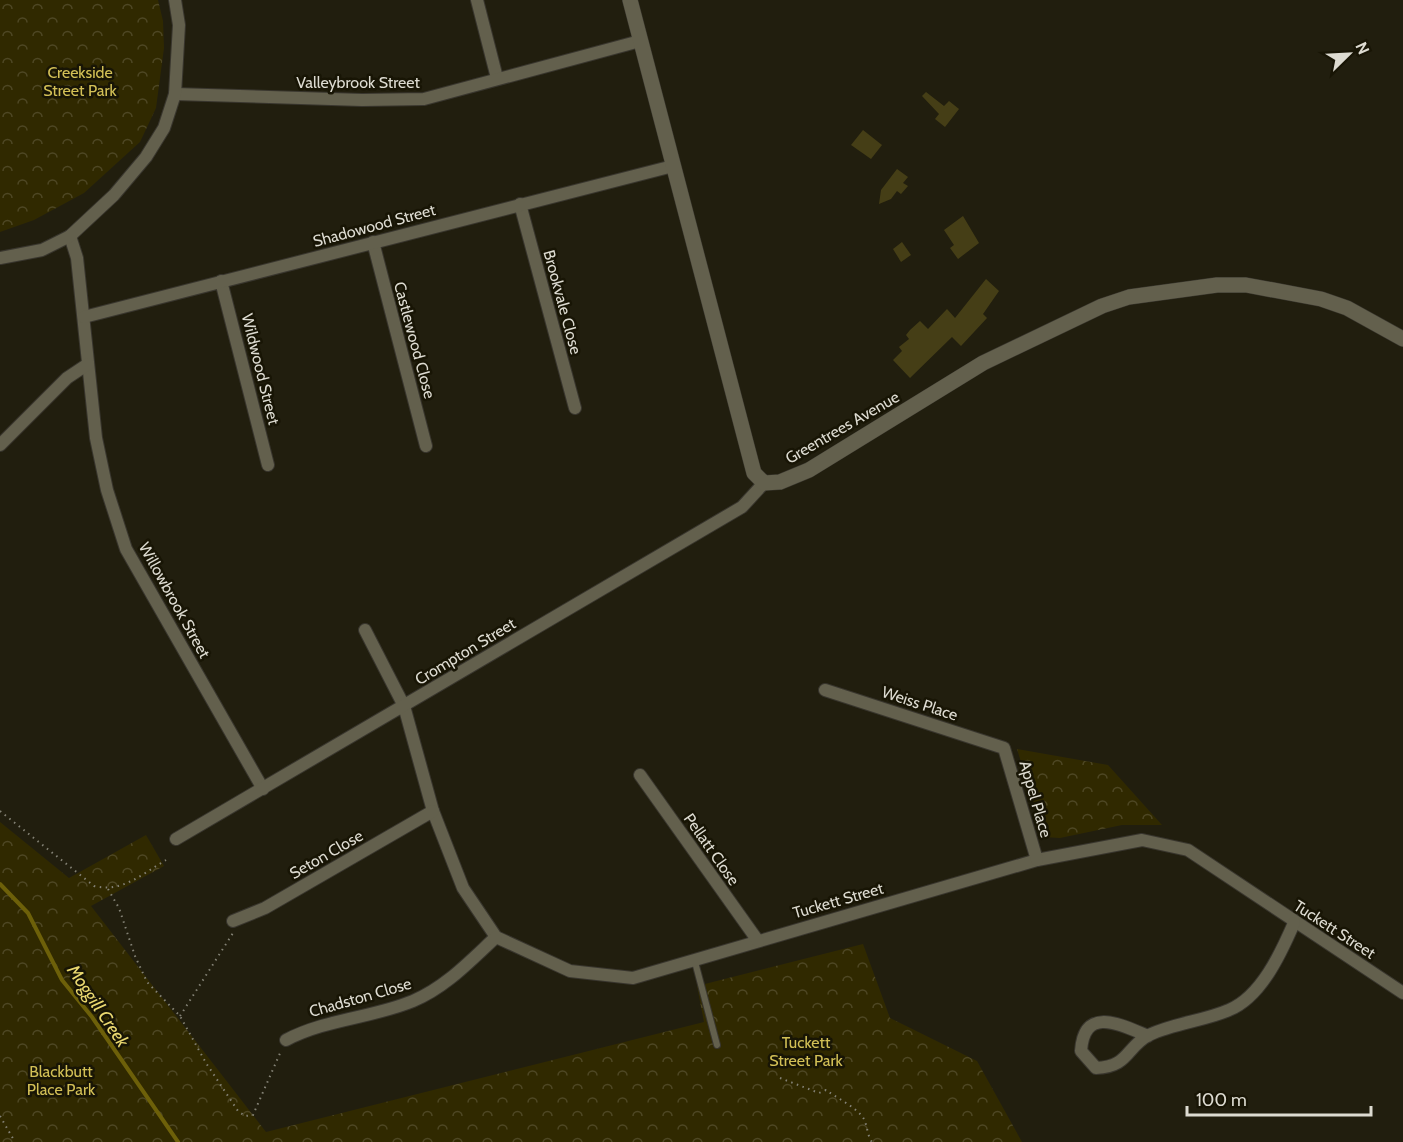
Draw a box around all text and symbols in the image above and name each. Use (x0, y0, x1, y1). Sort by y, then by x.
north arrow (1319, 24, 1379, 84)
text: N (1351, 39, 1373, 57)
park label: Creekside Street Park (43, 63, 118, 100)
street label: Valleybrook Street (296, 73, 420, 92)
street label: Shadowood Street (311, 200, 438, 251)
street label: Brookvale Close (539, 248, 586, 356)
street label: Castlewood Close (390, 280, 439, 401)
street label: Wildwood Street (238, 312, 284, 427)
street label: Greentrees Avenue (782, 387, 903, 468)
street label: Willowbrook Street (135, 539, 215, 662)
street label: Crompton Street (411, 614, 520, 689)
street label: Weiss Place (879, 682, 960, 725)
street label: Appel Place (1015, 758, 1056, 840)
street label: Pellatt Close (680, 810, 743, 889)
street label: Seton Close (286, 826, 366, 883)
street label: Tuckett Street (791, 878, 886, 922)
street label: Tuckett Street (1290, 896, 1380, 963)
water label: Moggill Creek (62, 960, 134, 1053)
street label: Chadston Close (307, 974, 413, 1021)
park label: Tuckett Street Park (769, 1033, 844, 1070)
park label: Blackbutt Place Park (27, 1062, 96, 1099)
scale bar (1187, 1079, 1372, 1117)
text: 100 m (1196, 1089, 1247, 1111)

